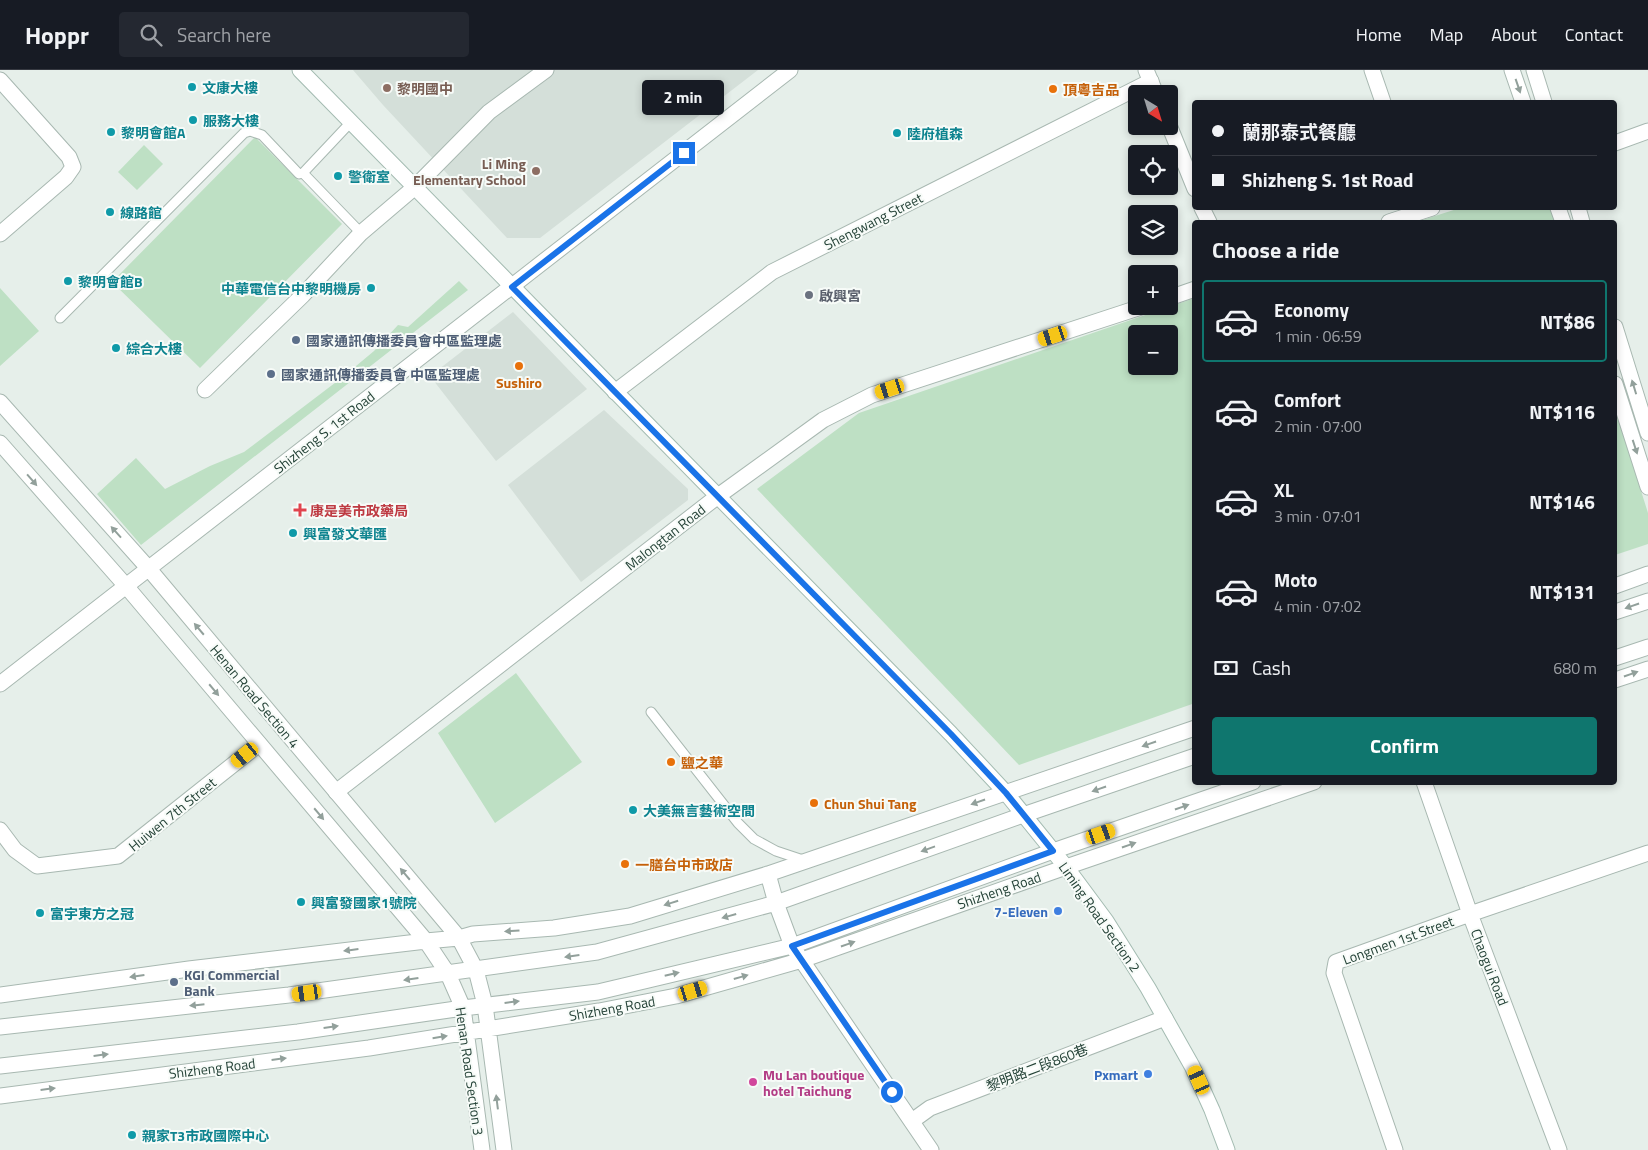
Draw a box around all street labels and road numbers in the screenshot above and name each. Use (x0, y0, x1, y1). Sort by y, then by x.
street label: Shengwang Street (820, 187, 926, 255)
street label: Shizheng S. 1st Road (269, 386, 379, 478)
street label: Malongtan Road (620, 499, 710, 575)
street label: Henan Road Section 4 (205, 640, 305, 752)
street label: Huiwen 7th Street (124, 772, 221, 856)
street label: Liming Road Section 2 (1054, 858, 1146, 976)
street label: Shizheng Road (954, 866, 1044, 914)
street label: Longmen 1st Street (1340, 910, 1456, 970)
street label: Chaogui Road (1466, 926, 1514, 1008)
street label: Shizheng Road (567, 990, 657, 1026)
street label: Henan Road Section 3 (451, 1005, 489, 1137)
street label: 黎明路二段860巷 (983, 1038, 1091, 1096)
street label: Shizheng Road (167, 1052, 257, 1084)

